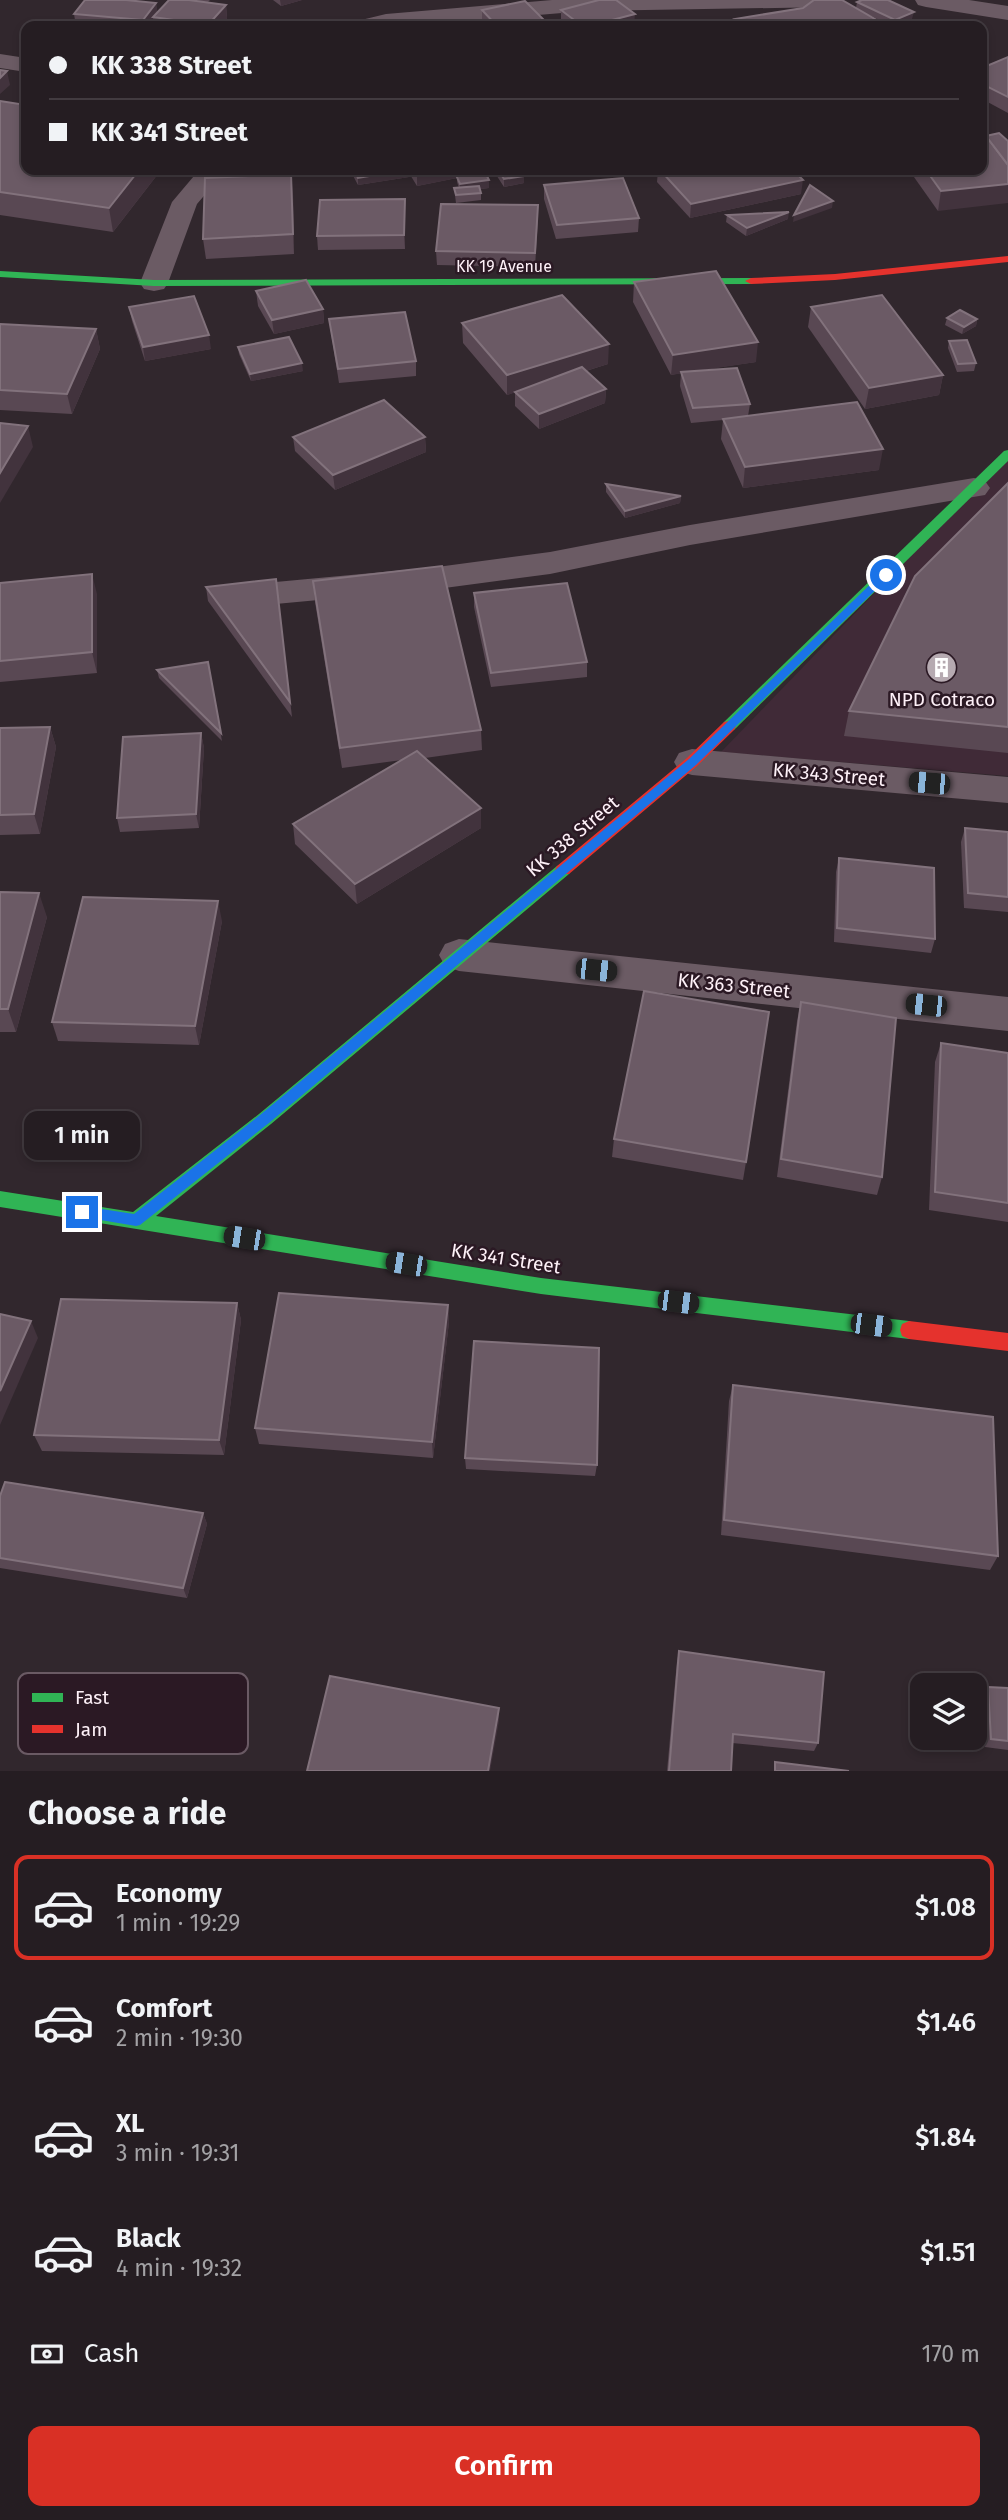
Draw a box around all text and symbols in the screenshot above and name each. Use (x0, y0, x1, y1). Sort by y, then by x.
text: KK 338 Street (91, 50, 252, 81)
text: KK 341 Street (91, 117, 248, 148)
street label: KK 19 Avenue (456, 257, 552, 276)
route start (870, 559, 902, 591)
building icon: NPD Cotraco (925, 651, 959, 685)
place label: NPD Cotraco (889, 688, 995, 711)
street label: KK 343 Street (772, 758, 886, 791)
car (908, 771, 951, 795)
street label: KK 338 Street (521, 791, 623, 882)
car (575, 957, 618, 983)
street label: KK 363 Street (677, 968, 791, 1003)
car (905, 992, 948, 1018)
callout: 1 min (24, 1110, 140, 1160)
text: 1 min (54, 1121, 110, 1149)
route end (66, 1196, 98, 1228)
car (222, 1224, 267, 1252)
street label: KK 341 Street (449, 1238, 562, 1279)
car (384, 1250, 429, 1278)
car (656, 1289, 701, 1315)
car (849, 1312, 894, 1338)
legend (18, 1673, 248, 1754)
map controls (910, 1673, 987, 1750)
button: layers (910, 1673, 987, 1750)
text: Fast (75, 1686, 109, 1709)
text: Jam (75, 1718, 107, 1741)
text: Choose a ride (28, 1794, 226, 1832)
icon: car (32, 1876, 95, 1939)
text: Economy (116, 1878, 222, 1909)
text: $1.08 (915, 1892, 976, 1923)
text: 1 min · 19:29 (116, 1909, 240, 1937)
icon: car (32, 1991, 95, 2054)
text: Comfort (116, 1993, 212, 2024)
text: $1.46 (916, 2007, 976, 2038)
text: 2 min · 19:30 (116, 2024, 243, 2052)
icon: car (32, 2106, 95, 2169)
text: XL (116, 2108, 144, 2139)
text: $1.84 (915, 2122, 976, 2153)
text: 3 min · 19:31 (116, 2139, 240, 2167)
icon: car (32, 2221, 95, 2284)
text: Black (116, 2223, 181, 2254)
text: $1.51 (920, 2237, 976, 2268)
text: 4 min · 19:32 (116, 2254, 242, 2282)
icon: cash (28, 2335, 66, 2373)
text: Cash (84, 2338, 140, 2369)
text: 170 m (921, 2340, 980, 2368)
button: Confirm (28, 2426, 980, 2506)

